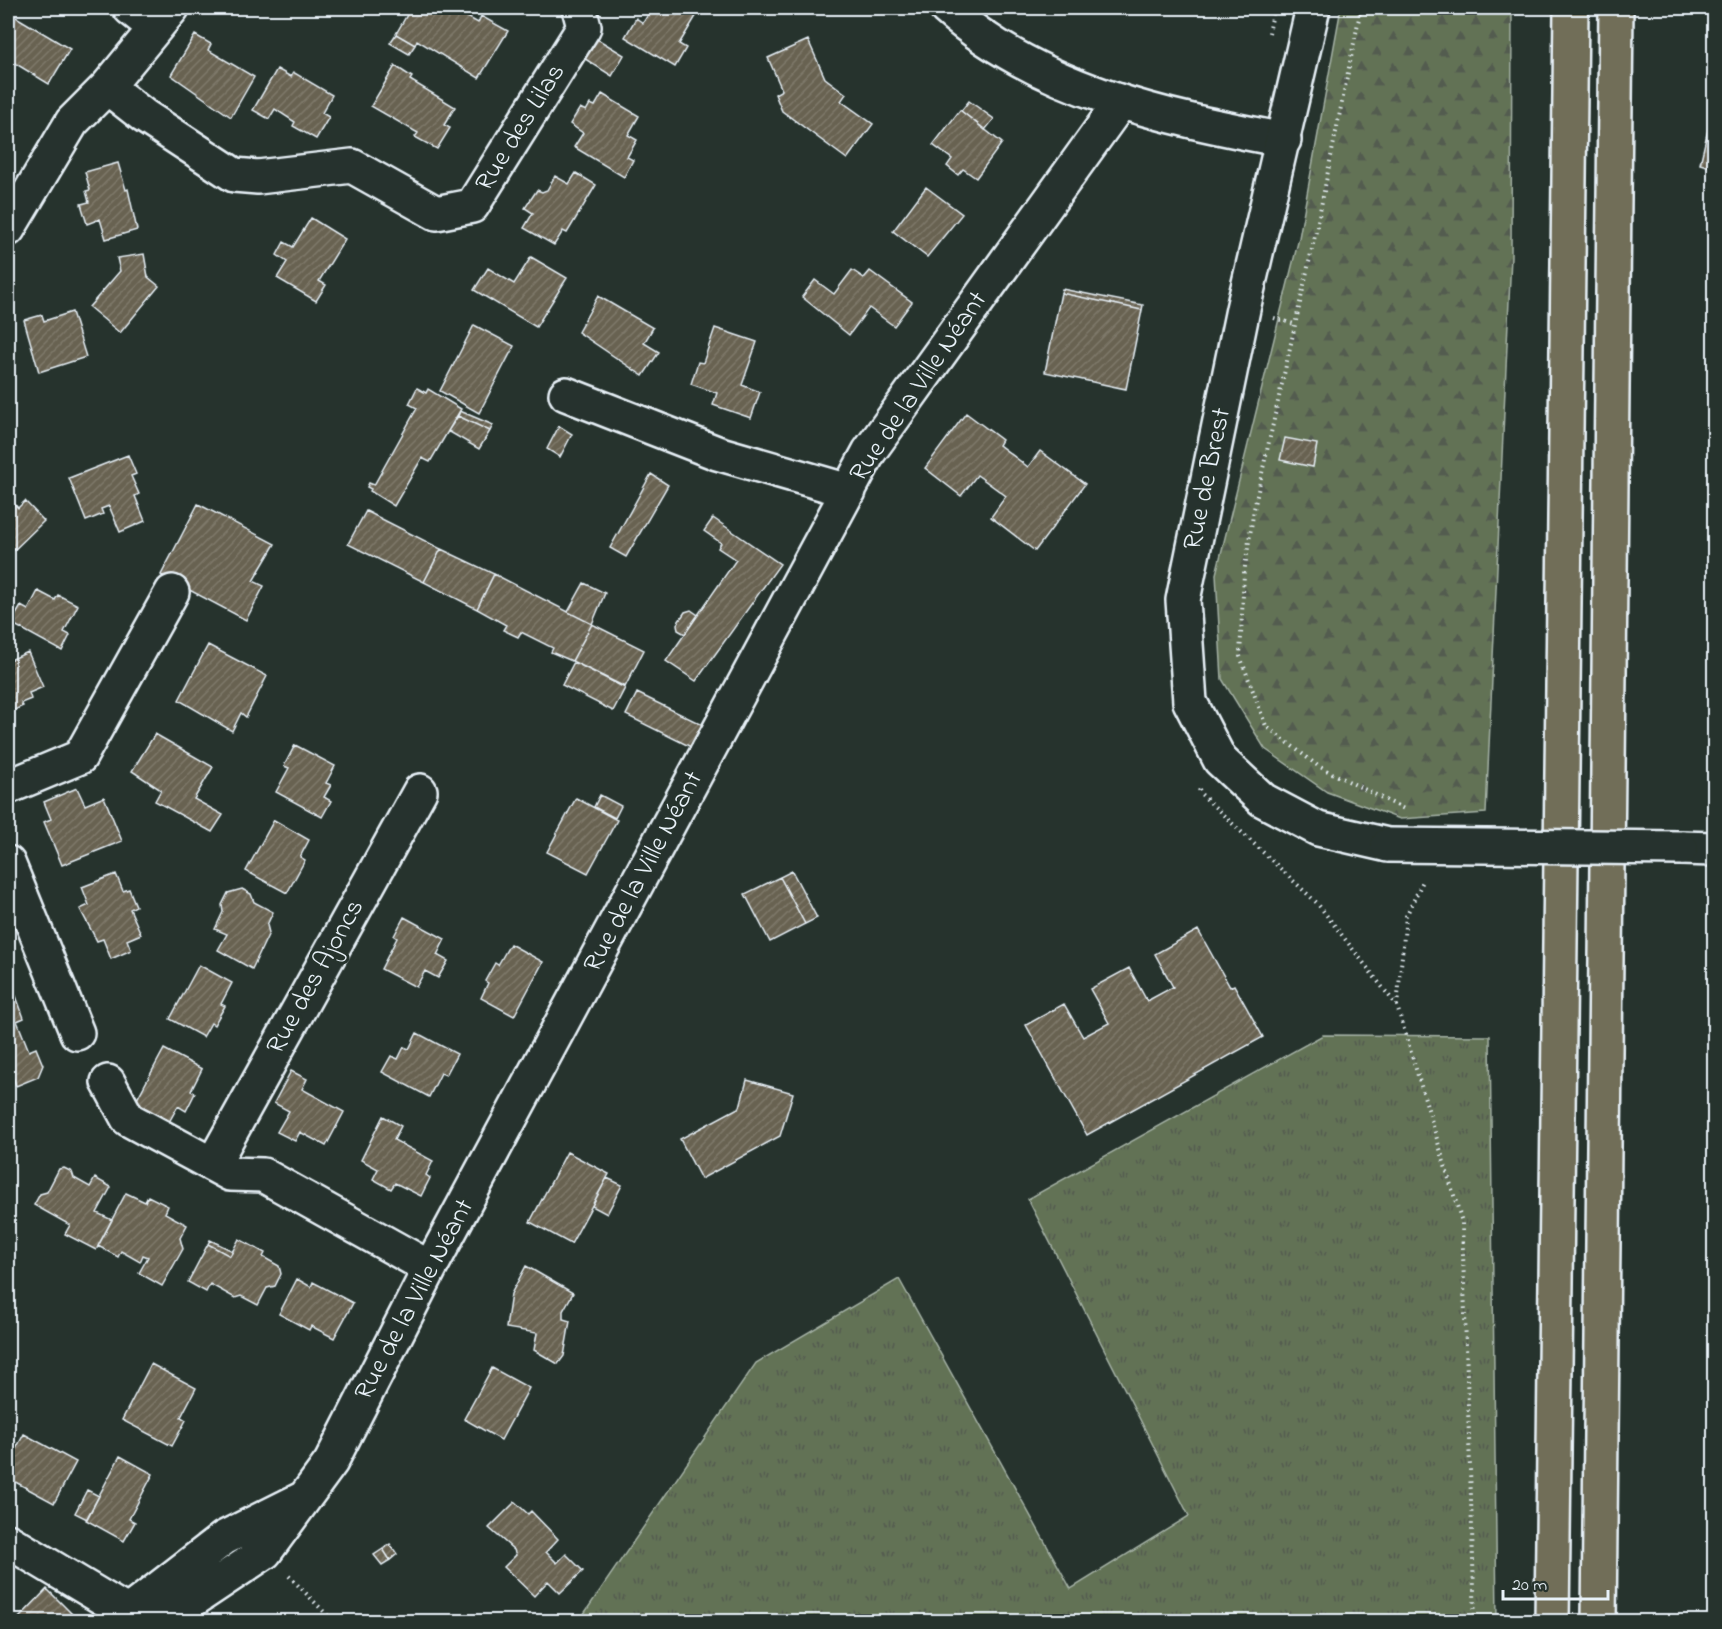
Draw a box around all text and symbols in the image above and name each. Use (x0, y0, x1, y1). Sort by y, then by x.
street label: Rue des Lilas (466, 56, 576, 200)
street label: Rue de la Ville Néant (840, 284, 998, 490)
street label: Rue de Brest (1174, 404, 1242, 554)
street label: Rue de la Ville Néant (574, 764, 714, 980)
street label: Rue des Ajoncs (257, 892, 375, 1062)
street label: Rue de la Ville Néant (345, 1192, 485, 1408)
scale bar (1503, 1563, 1608, 1601)
text: 20 m (1512, 1573, 1547, 1599)

